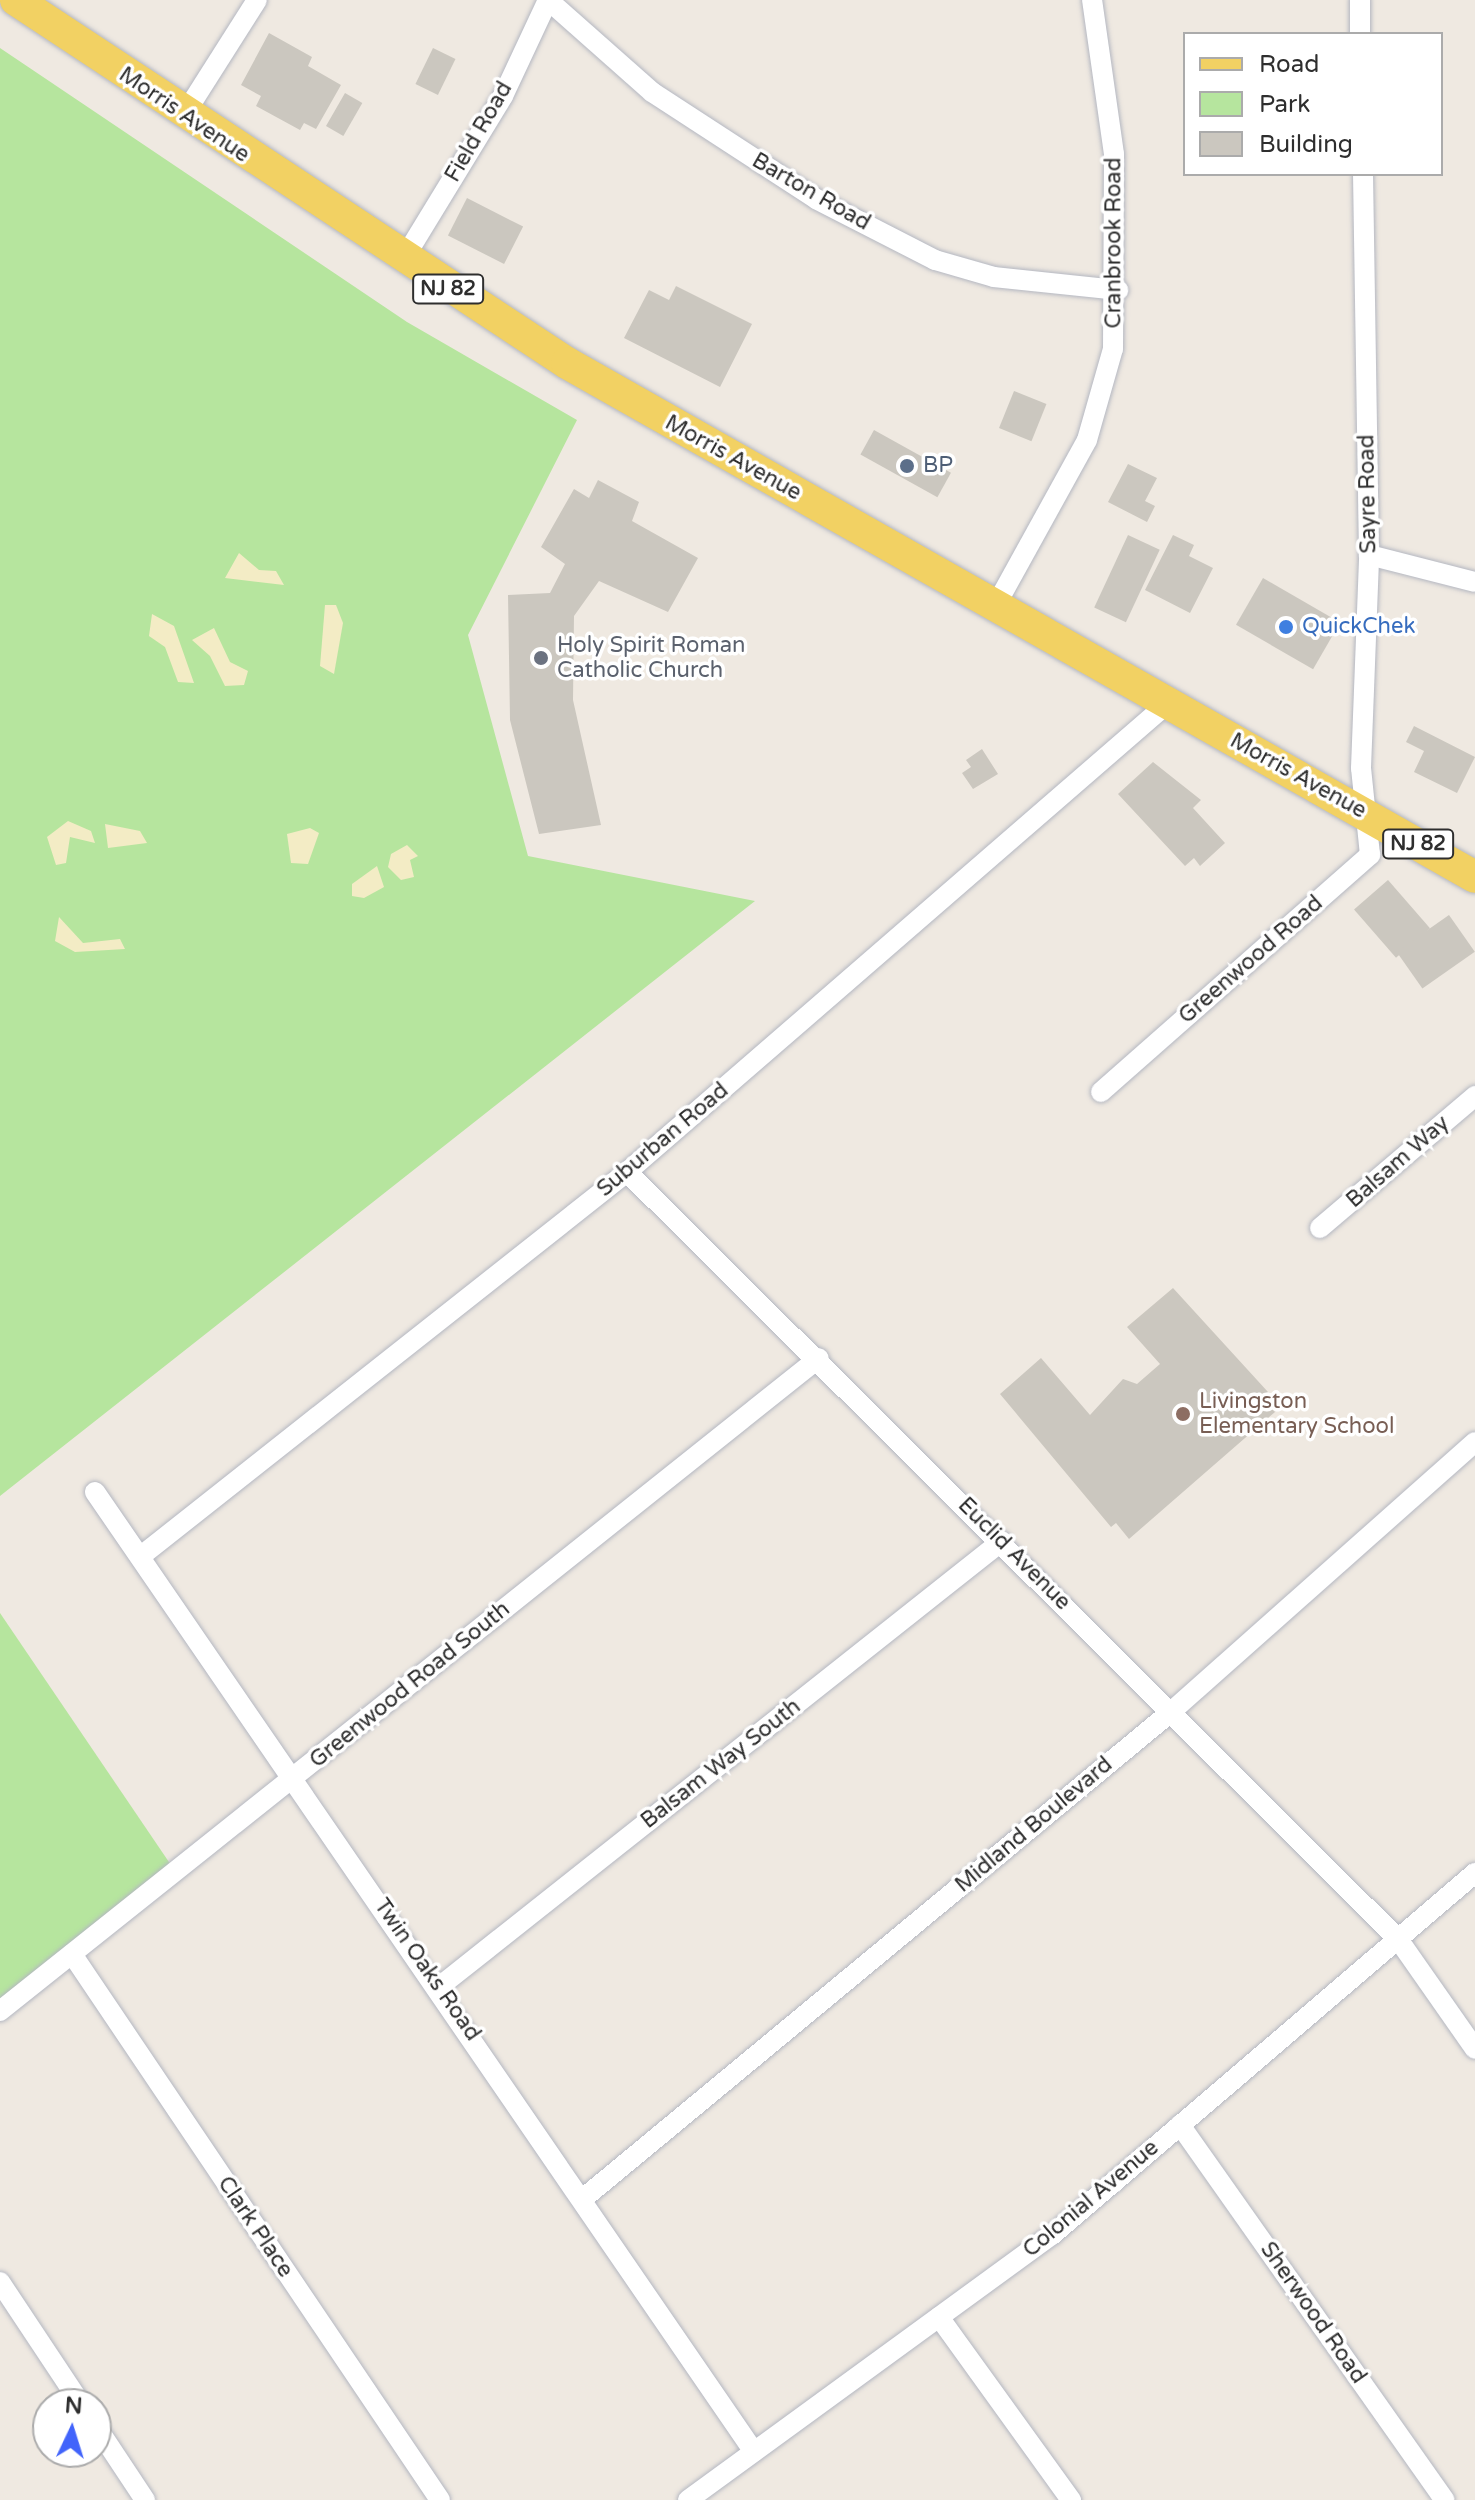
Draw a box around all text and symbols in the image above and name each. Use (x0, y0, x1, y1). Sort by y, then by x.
legend (1183, 32, 1443, 176)
text: Road (1259, 50, 1319, 79)
street label: Morris Avenue (114, 62, 254, 168)
street label: Field Road (440, 77, 518, 187)
text: Park (1259, 90, 1310, 119)
text: Building (1259, 130, 1353, 159)
street label: Barton Road (747, 148, 875, 236)
street label: Cranbrook Road (1101, 157, 1127, 329)
road number: NJ 82 (412, 273, 484, 305)
street label: Morris Avenue (660, 410, 806, 506)
street label: Sayre Road (1354, 434, 1382, 554)
place label: BP (923, 453, 953, 479)
marker: BP (898, 457, 916, 475)
place label: QuickChek (1302, 614, 1415, 640)
marker: QuickChek (1277, 618, 1295, 636)
place label: Holy Spirit Roman Catholic Church (557, 632, 745, 684)
marker: Holy Spirit Roman Catholic Church (532, 649, 550, 667)
street label: Morris Avenue (1225, 728, 1371, 824)
road number: NJ 82 (1382, 828, 1454, 860)
street label: Greenwood Road (1174, 890, 1328, 1030)
street label: Suburban Road (592, 1077, 734, 1203)
street label: Balsam Way (1341, 1110, 1455, 1214)
place label: Livingston Elementary School (1199, 1388, 1394, 1440)
marker: Livingston Elementary School (1174, 1405, 1192, 1423)
street label: Euclid Avenue (952, 1492, 1076, 1616)
street label: Greenwood Road South (305, 1596, 515, 1774)
street label: Balsam Way South (636, 1694, 806, 1834)
street label: Midland Boulevard (950, 1752, 1118, 1898)
street label: Twin Oaks Road (368, 1894, 486, 2046)
street label: Colonial Avenue (1018, 2135, 1164, 2263)
street label: Clark Place (212, 2172, 298, 2282)
street label: Sherwood Road (1254, 2237, 1372, 2389)
north arrow (32, 2388, 112, 2468)
text: N (64, 2392, 83, 2420)

